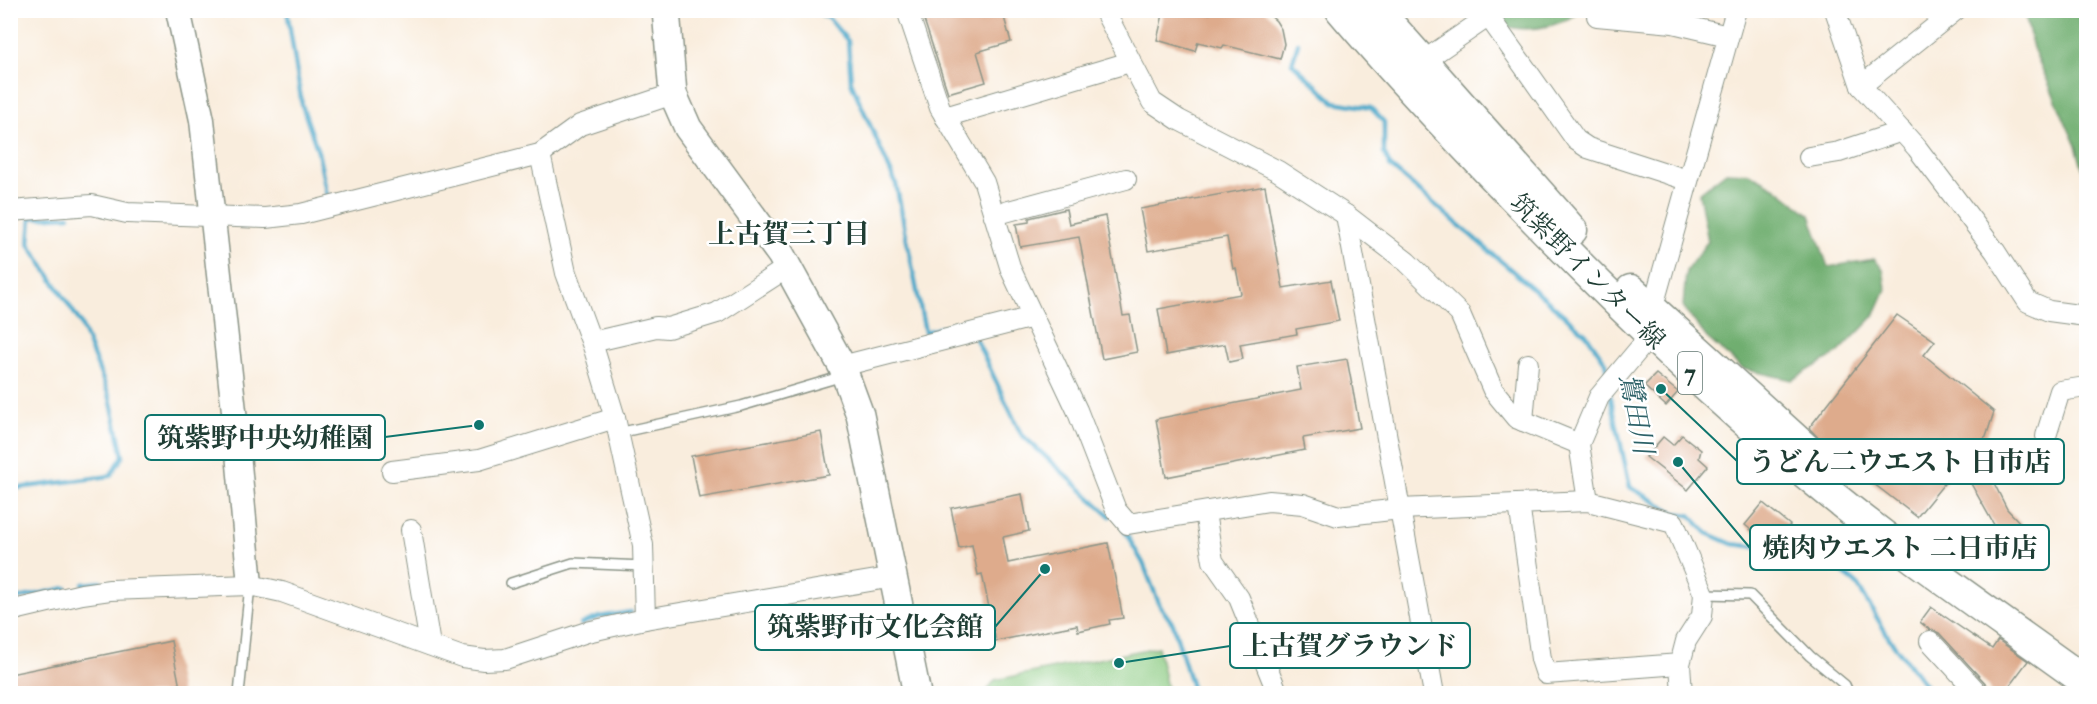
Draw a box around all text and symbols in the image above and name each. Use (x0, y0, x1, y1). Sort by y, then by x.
street label: 筑紫野インター線 (1503, 188, 1671, 356)
district label: 上古賀三丁目 (708, 218, 870, 251)
road number: 7 (1678, 352, 1702, 394)
water label: 鷺田川 (1612, 371, 1660, 460)
callout: 筑紫野中央幼稚園 (145, 415, 385, 460)
text: 筑紫野中央幼稚園 (157, 422, 373, 455)
callout: うどん二ウエスト 日市店 (1737, 439, 2064, 484)
text: うどん二ウエスト 日市店 (1749, 446, 2051, 479)
callout: 焼肉ウエスト 二日市店 (1750, 525, 2049, 570)
text: 焼肉ウエスト 二日市店 (1762, 532, 2038, 565)
callout: 筑紫野市文化会館 (755, 605, 995, 650)
text: 筑紫野市文化会館 (767, 611, 983, 644)
callout: 上古賀グラウンド (1230, 623, 1470, 668)
text: 上古賀グラウンド (1242, 630, 1458, 663)

